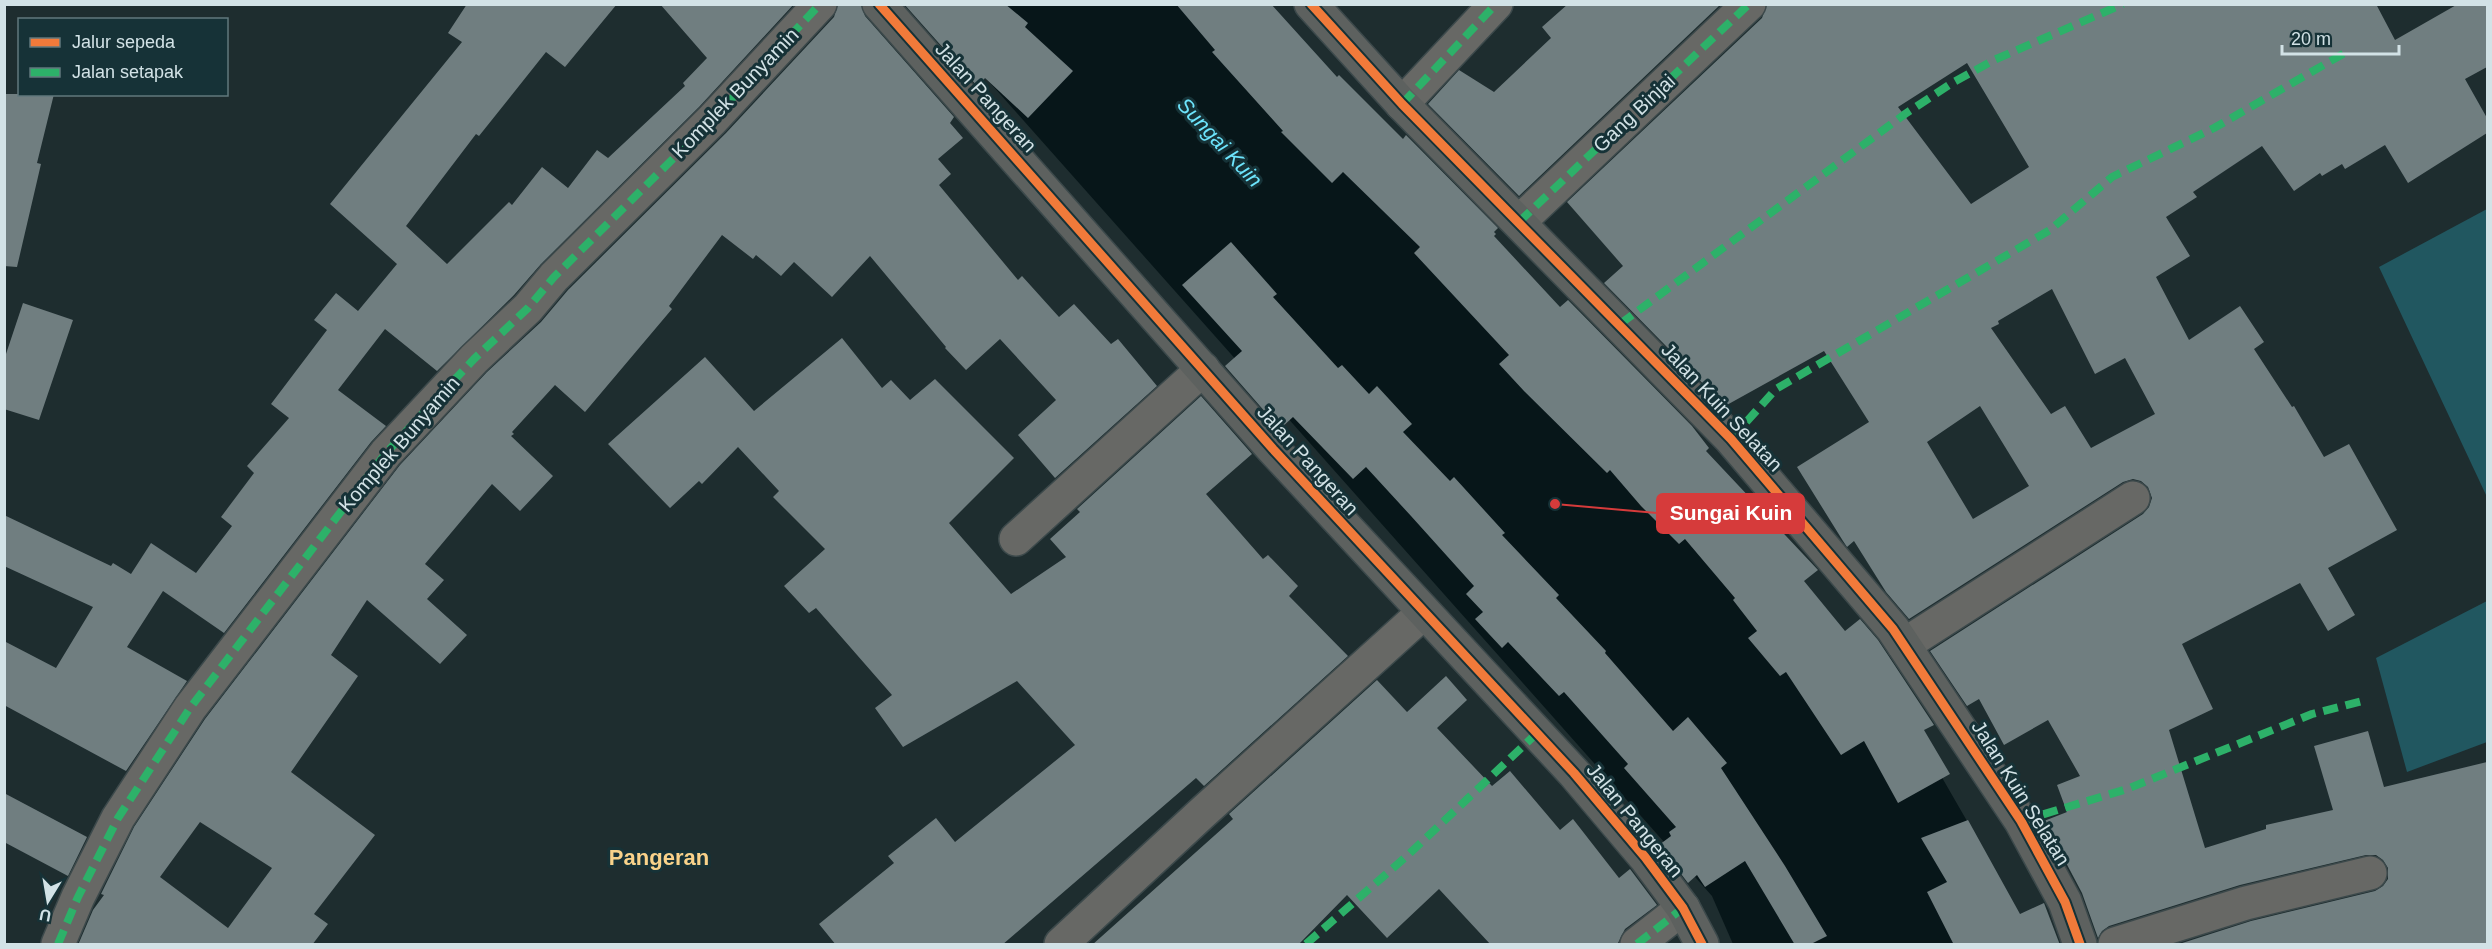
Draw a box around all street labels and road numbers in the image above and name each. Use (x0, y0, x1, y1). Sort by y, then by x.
street label: Komplek Bunyamin (667, 23, 803, 163)
street label: Jalan Pangeran (931, 38, 1041, 156)
street label: Gang Binjai (1589, 70, 1679, 156)
street label: Jalan Kuin Selatan (1657, 339, 1787, 475)
street label: Komplek Bunyamin (334, 372, 464, 516)
street label: Jalan Pangeran (1253, 401, 1363, 519)
street label: Jalan Kuin Selatan (1967, 716, 2075, 870)
street label: Jalan Pangeran (1582, 759, 1688, 881)

